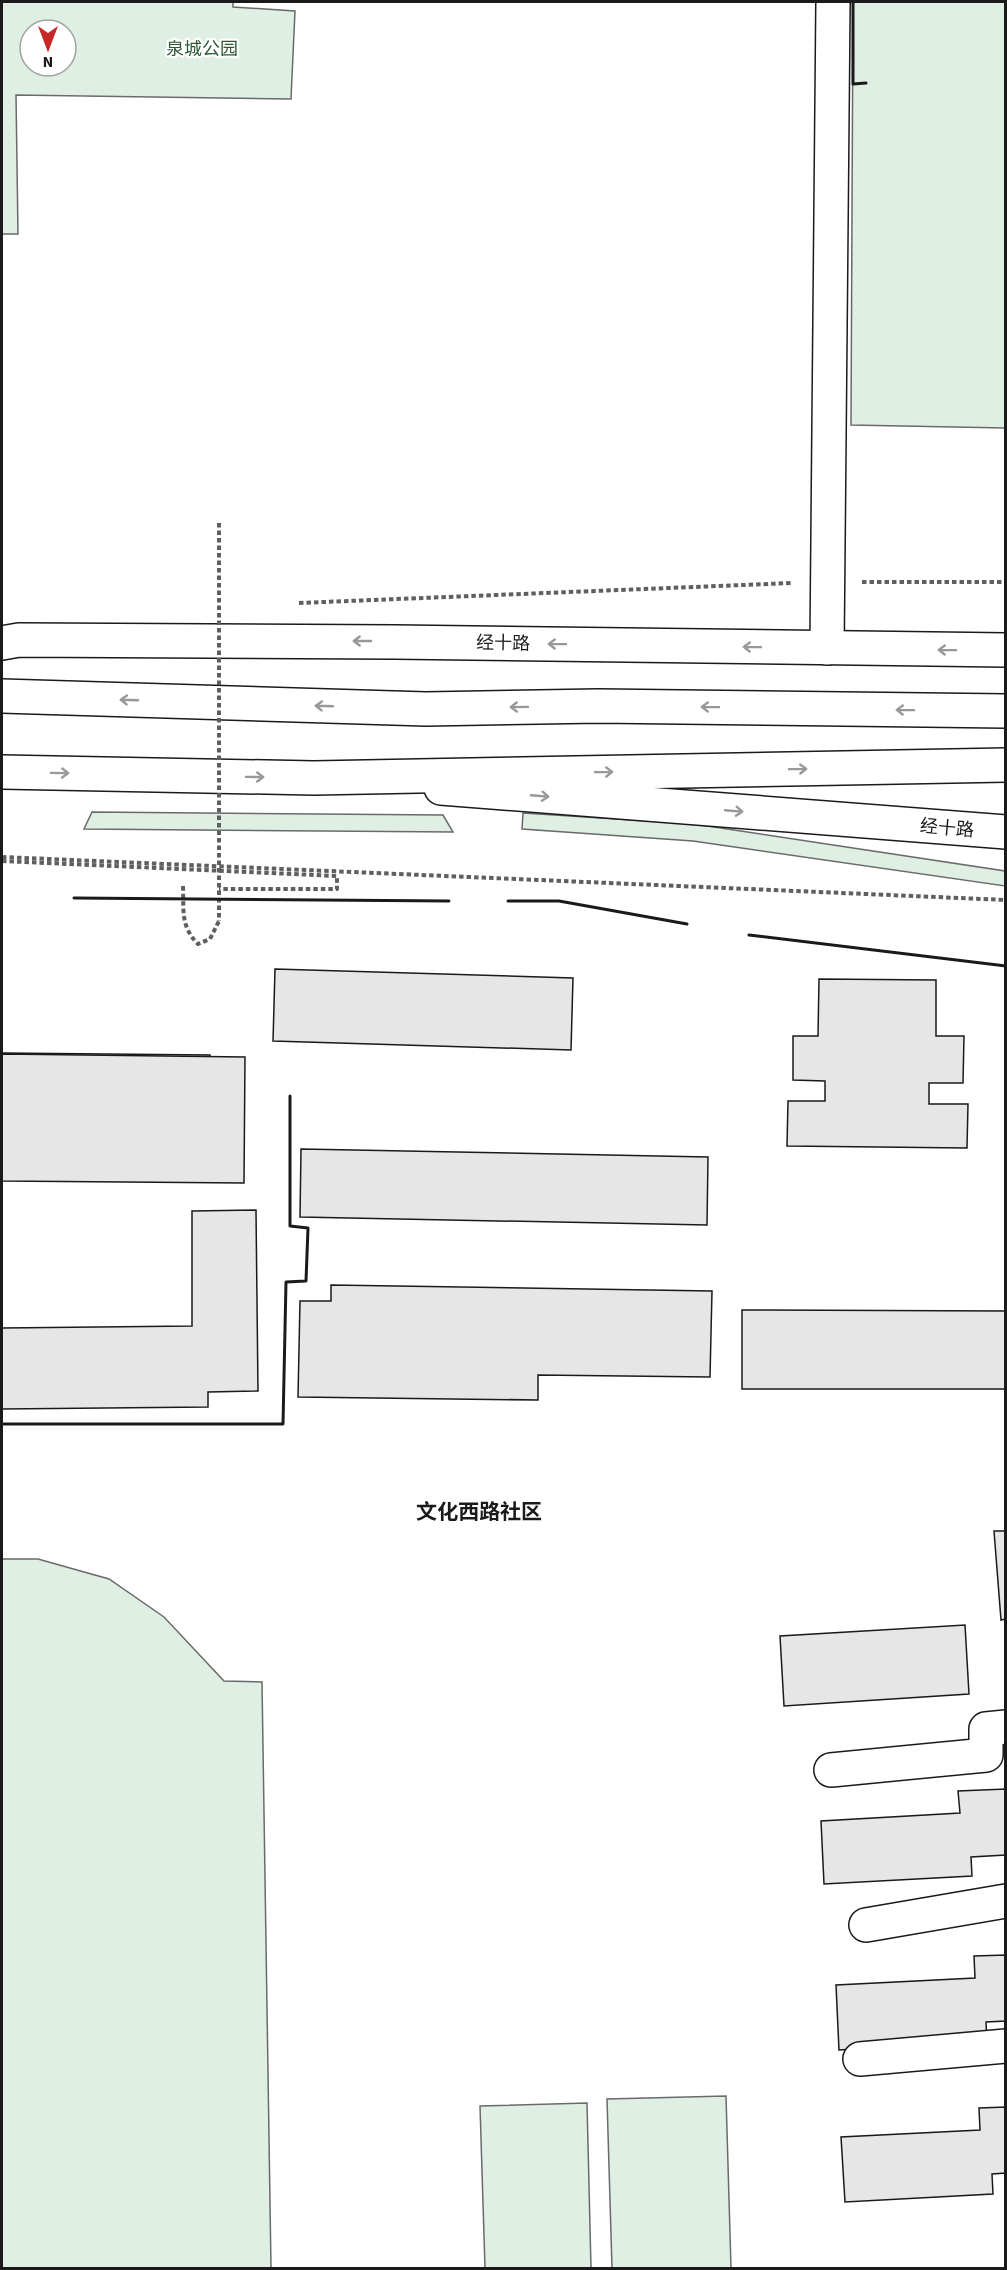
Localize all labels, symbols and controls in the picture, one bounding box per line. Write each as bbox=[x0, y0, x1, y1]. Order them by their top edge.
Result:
north arrow bbox=[18, 18, 78, 78]
park label: 泉城公园 bbox=[166, 37, 238, 62]
text: N bbox=[43, 51, 53, 73]
street label: 经十路 bbox=[476, 631, 530, 656]
one-way arrow bbox=[353, 635, 373, 647]
one-way arrow bbox=[548, 638, 568, 650]
one-way arrow bbox=[743, 641, 763, 653]
one-way arrow bbox=[938, 644, 958, 656]
one-way arrow bbox=[120, 694, 140, 706]
one-way arrow bbox=[315, 700, 335, 712]
one-way arrow bbox=[701, 701, 721, 713]
one-way arrow bbox=[509, 702, 529, 713]
one-way arrow bbox=[896, 704, 916, 716]
one-way arrow bbox=[788, 763, 808, 774]
one-way arrow bbox=[49, 767, 69, 779]
one-way arrow bbox=[593, 767, 613, 778]
one-way arrow bbox=[244, 771, 264, 782]
one-way arrow bbox=[529, 790, 549, 801]
one-way arrow bbox=[724, 806, 744, 817]
street label: 经十路 bbox=[919, 814, 975, 843]
district label: 文化西路社区 bbox=[416, 1497, 542, 1527]

